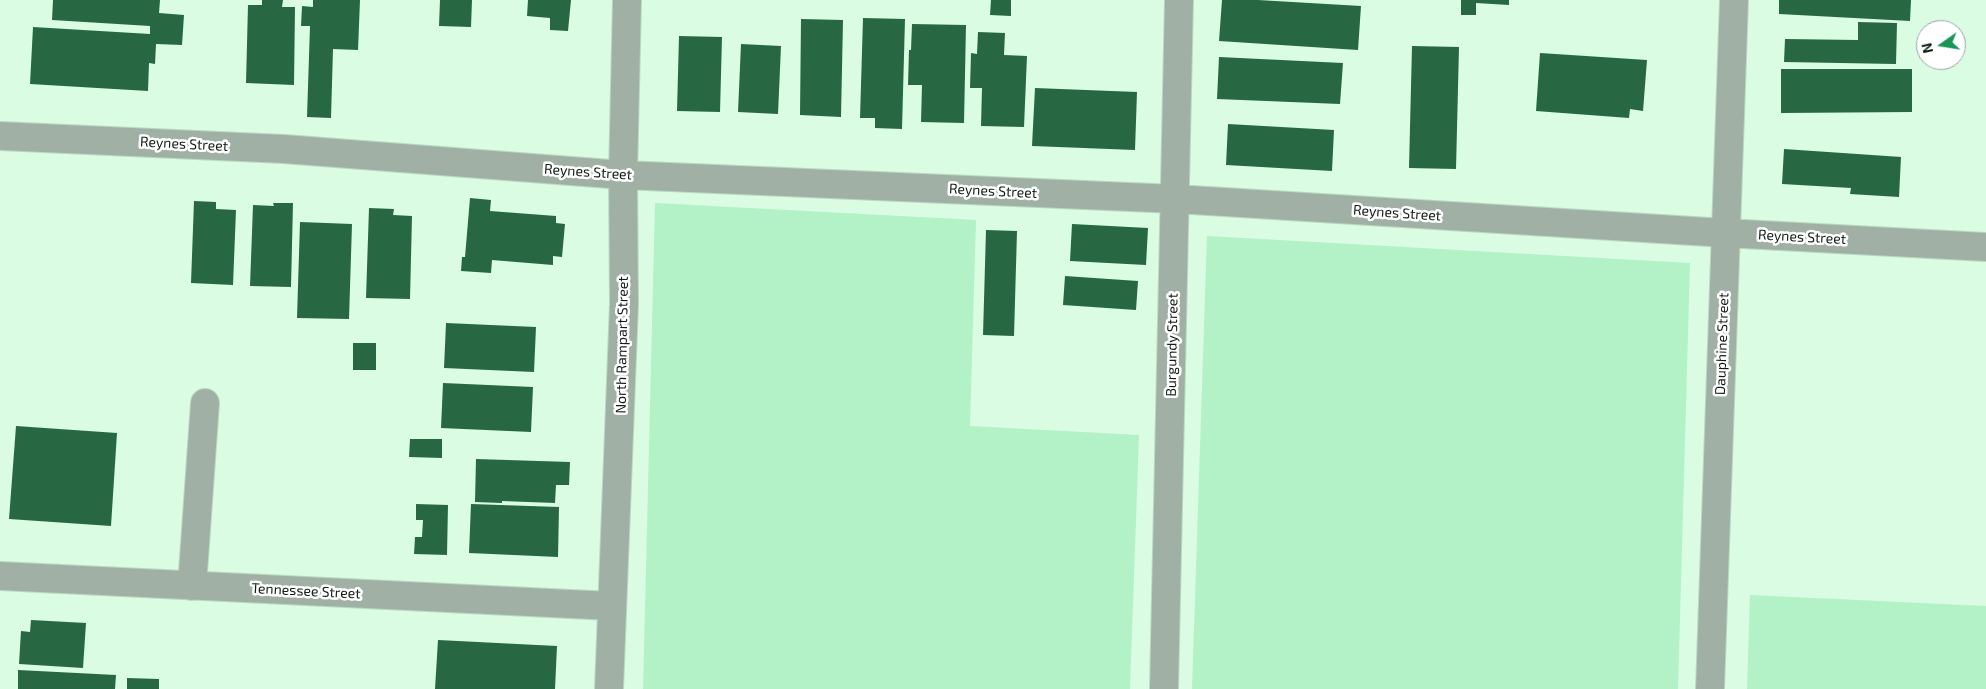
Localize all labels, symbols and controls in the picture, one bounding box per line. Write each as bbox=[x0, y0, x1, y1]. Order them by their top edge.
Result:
north arrow bbox=[1916, 20, 1966, 70]
text: N bbox=[1917, 41, 1936, 55]
street label: Reynes Street bbox=[139, 133, 229, 155]
street label: Reynes Street bbox=[543, 161, 633, 183]
street label: Reynes Street bbox=[948, 180, 1038, 202]
street label: Reynes Street bbox=[1352, 202, 1442, 224]
street label: Reynes Street bbox=[1757, 226, 1847, 248]
street label: North Rampart Street bbox=[612, 276, 632, 414]
street label: Burgundy Street bbox=[1163, 293, 1181, 397]
street label: Dauphine Street bbox=[1712, 293, 1732, 395]
street label: Tennessee Street bbox=[251, 580, 361, 602]

